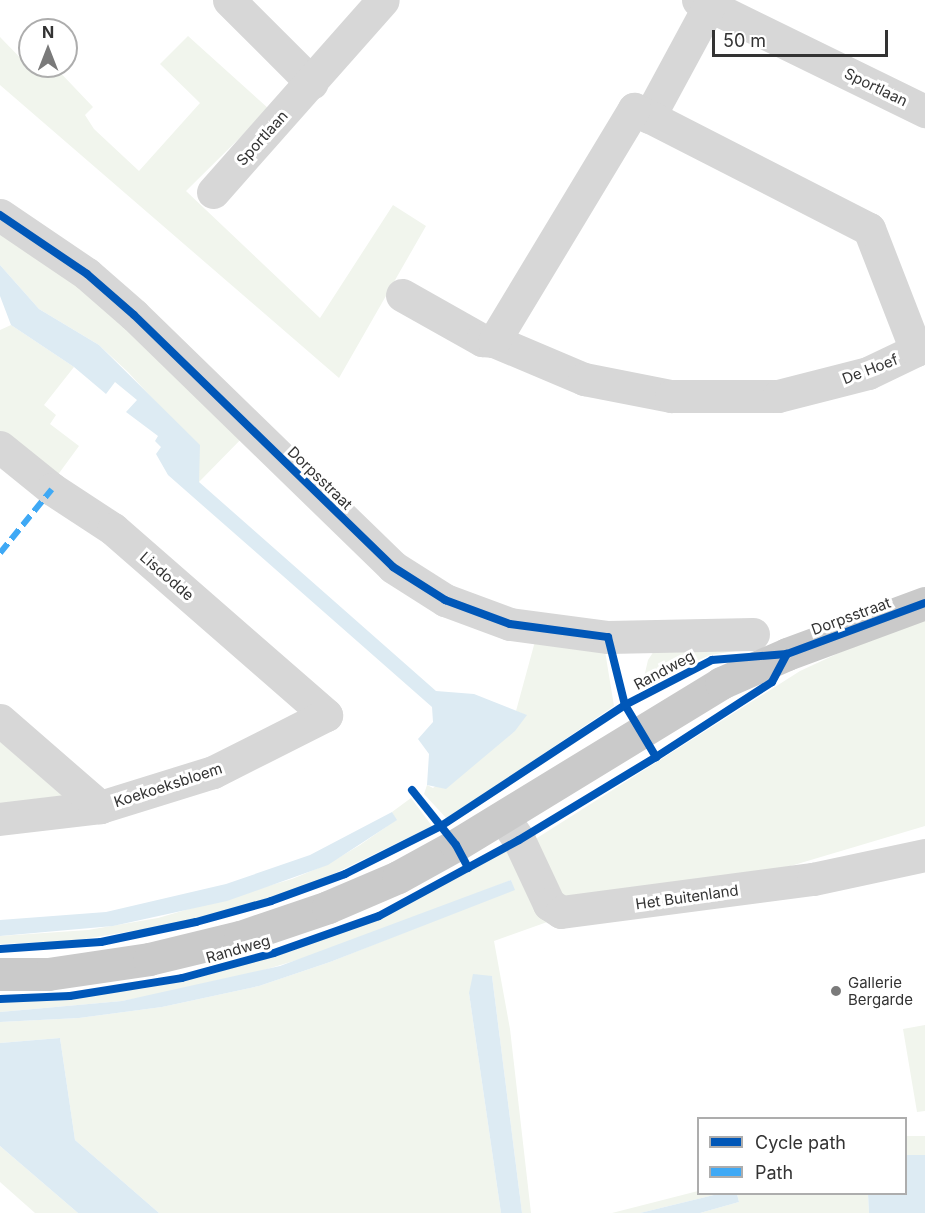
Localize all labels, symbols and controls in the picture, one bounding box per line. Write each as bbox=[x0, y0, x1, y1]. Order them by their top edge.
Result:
north arrow bbox=[18, 18, 78, 78]
scale bar bbox=[715, 18, 890, 56]
text: N bbox=[42, 22, 54, 42]
text: 50 m bbox=[723, 30, 766, 51]
street label: Sportlaan bbox=[842, 64, 910, 110]
street label: Sportlaan bbox=[233, 107, 291, 169]
street label: De Hoef bbox=[840, 350, 900, 388]
street label: Dorpsstraat bbox=[284, 443, 356, 513]
street label: Lisdodde bbox=[136, 548, 198, 604]
street label: Dorpsstraat bbox=[809, 593, 893, 639]
street label: Randweg bbox=[631, 647, 697, 693]
street label: Koekoeksbloem bbox=[112, 759, 224, 811]
street label: Het Buitenland bbox=[634, 881, 740, 913]
street label: Randweg bbox=[204, 931, 272, 967]
place label: Gallerie Bergarde bbox=[848, 973, 913, 1008]
marker: Gallerie Bergarde bbox=[829, 984, 843, 998]
legend bbox=[697, 1117, 907, 1195]
text: Cycle path bbox=[755, 1132, 846, 1153]
text: Path bbox=[755, 1162, 793, 1183]

